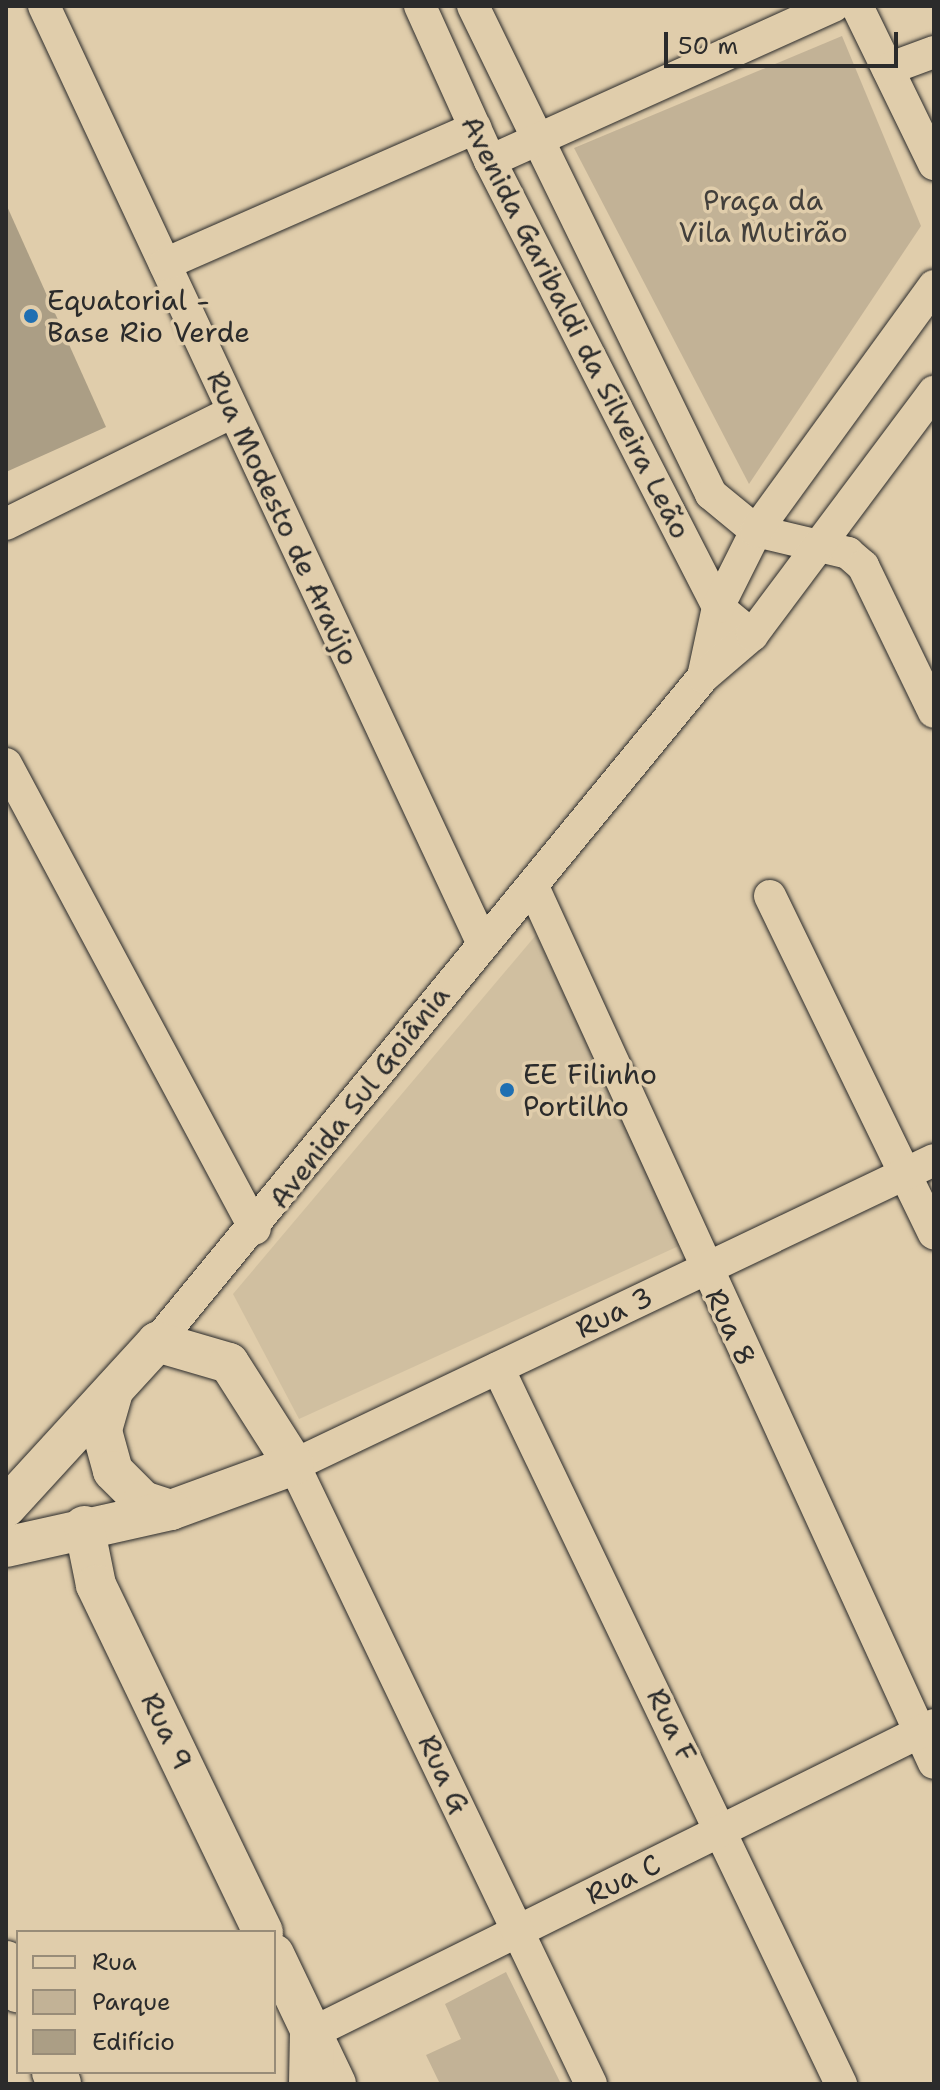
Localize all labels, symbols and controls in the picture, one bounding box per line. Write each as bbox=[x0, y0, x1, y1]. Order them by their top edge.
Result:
scale bar bbox=[668, 16, 902, 66]
text: 50 m bbox=[678, 30, 738, 62]
street label: Avenida Garibaldi da Silveira Leão bbox=[454, 110, 698, 544]
park label: Praça da Vila Mutirão bbox=[678, 183, 848, 249]
place label: Equatorial - Base Rio Verde bbox=[47, 283, 250, 349]
marker: Equatorial - Base Rio Verde bbox=[22, 307, 40, 325]
street label: Rua Modesto de Araújo bbox=[200, 365, 366, 671]
street label: Avenida Sul Goiânia bbox=[262, 979, 456, 1215]
place label: EE Filinho Portilho bbox=[523, 1057, 657, 1123]
marker: EE Filinho Portilho bbox=[498, 1081, 516, 1099]
street label: Rua 3 bbox=[570, 1279, 658, 1345]
street label: Rua 8 bbox=[699, 1283, 763, 1371]
street label: Rua F bbox=[640, 1683, 704, 1767]
street label: Rua 9 bbox=[134, 1687, 200, 1775]
street label: Rua G bbox=[411, 1729, 477, 1819]
street label: Rua C bbox=[580, 1847, 666, 1911]
legend bbox=[16, 1930, 276, 2074]
text: Rua bbox=[92, 1946, 137, 1978]
text: Parque bbox=[92, 1986, 171, 2018]
text: Edifício bbox=[92, 2026, 175, 2058]

